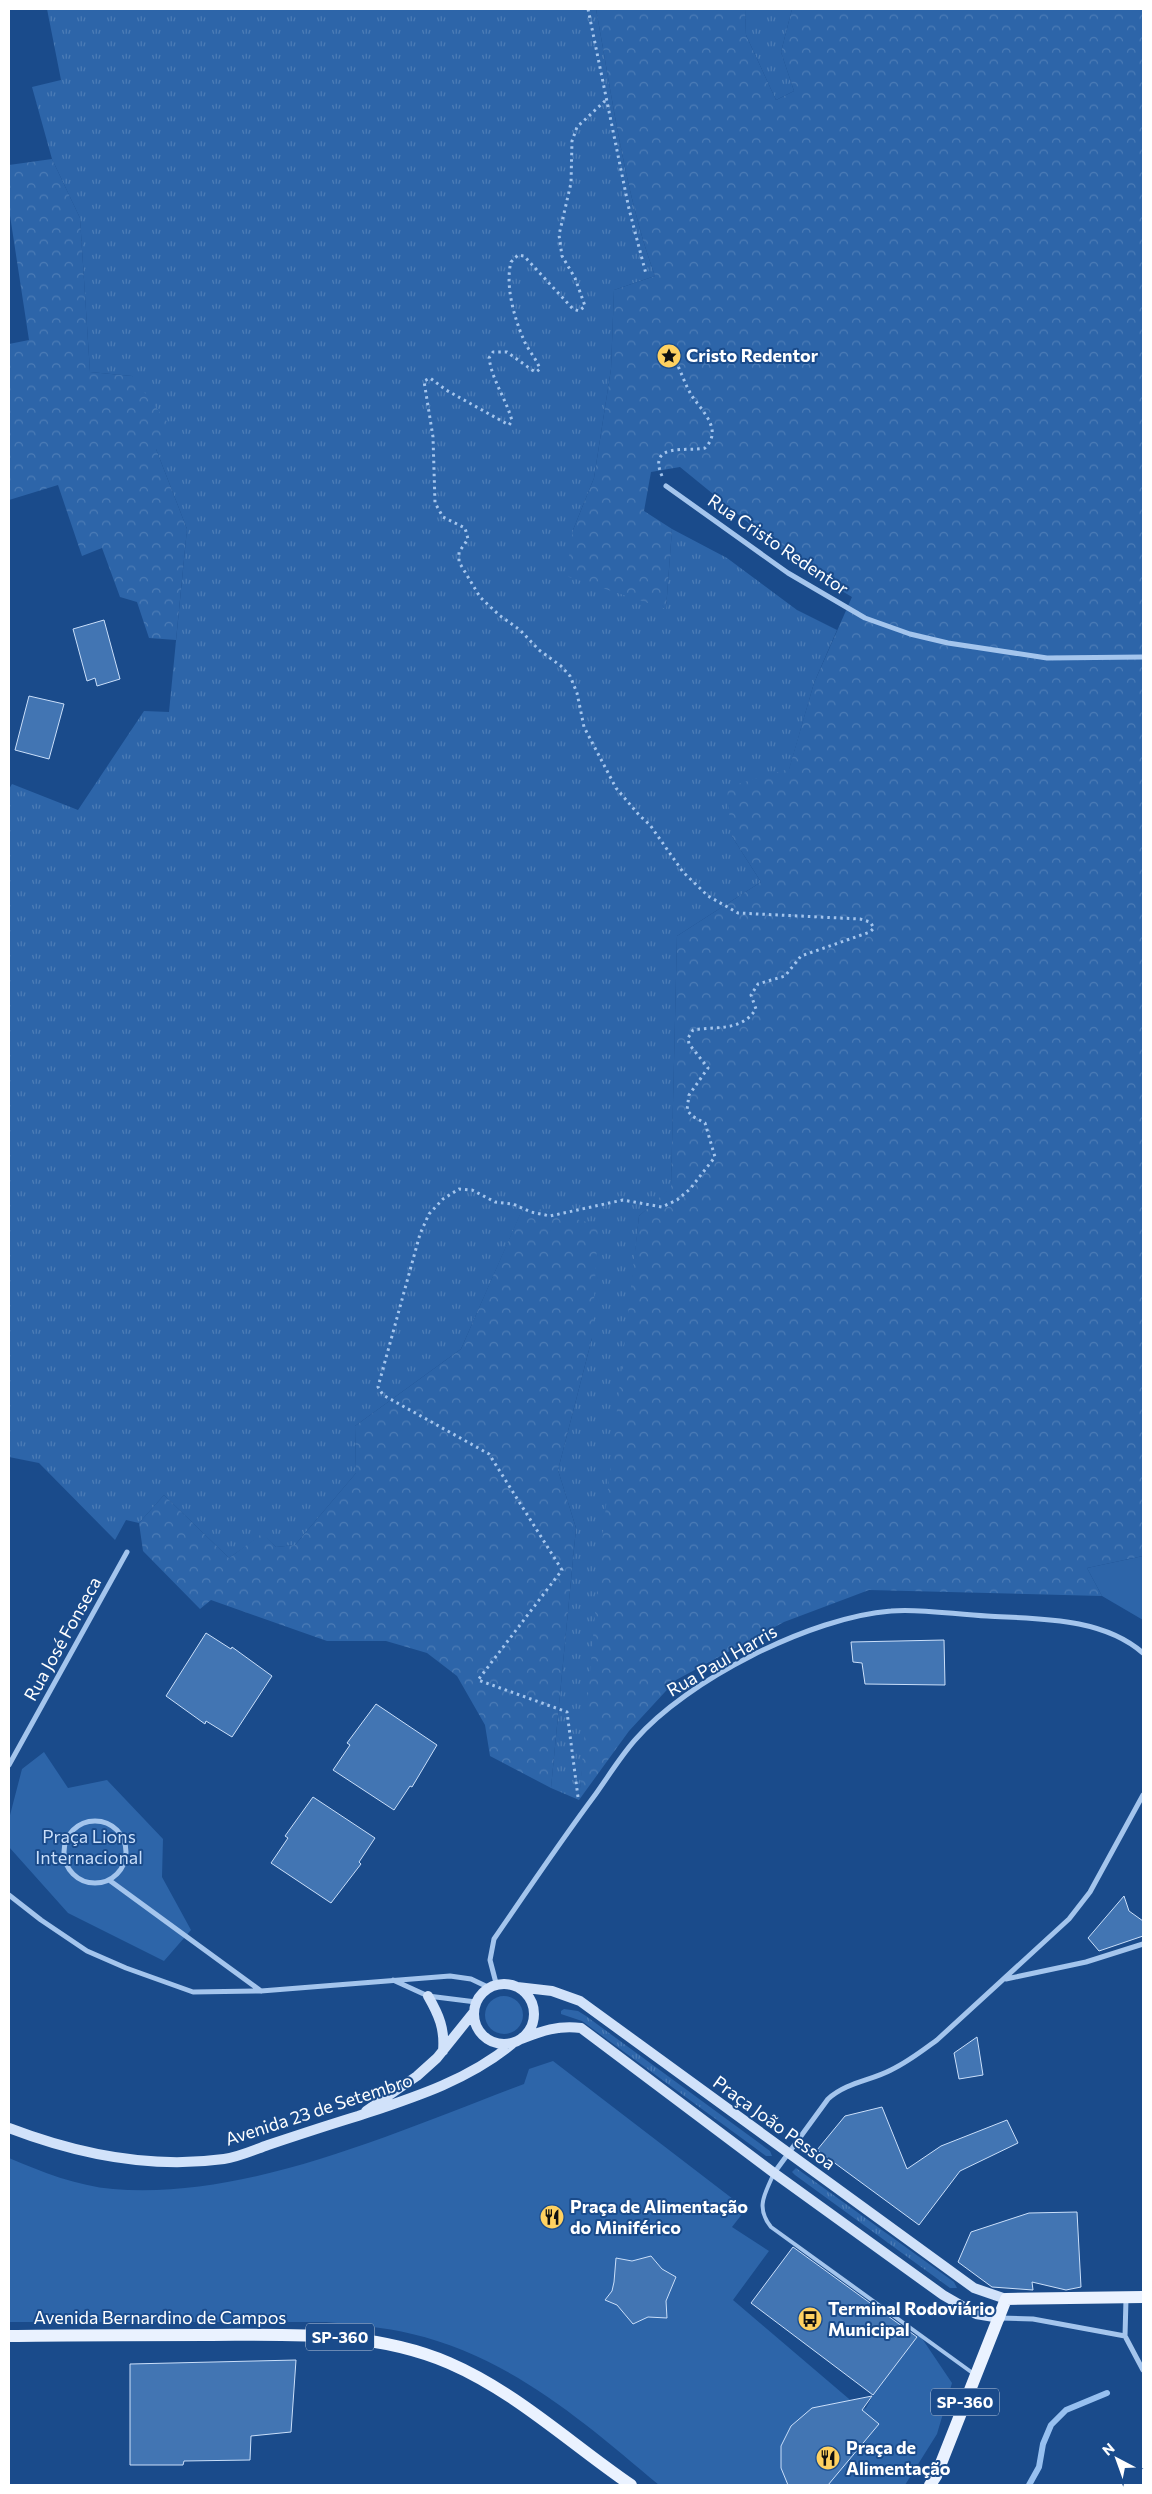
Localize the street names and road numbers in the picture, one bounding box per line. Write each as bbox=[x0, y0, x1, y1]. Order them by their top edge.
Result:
street label: Rua Cristo Redentor bbox=[704, 489, 853, 599]
street label: Rua José Fonseca bbox=[19, 1572, 105, 1705]
street label: Rua Paul Harris bbox=[662, 1620, 781, 1701]
street label: Avenida 23 de Setembro bbox=[222, 2068, 415, 2150]
street label: Praça João Pessoa bbox=[709, 2070, 840, 2174]
street label: Avenida Bernardino de Campos bbox=[34, 2306, 287, 2328]
road number: SP-360 bbox=[306, 2324, 374, 2350]
road number: SP-360 bbox=[931, 2388, 999, 2416]

